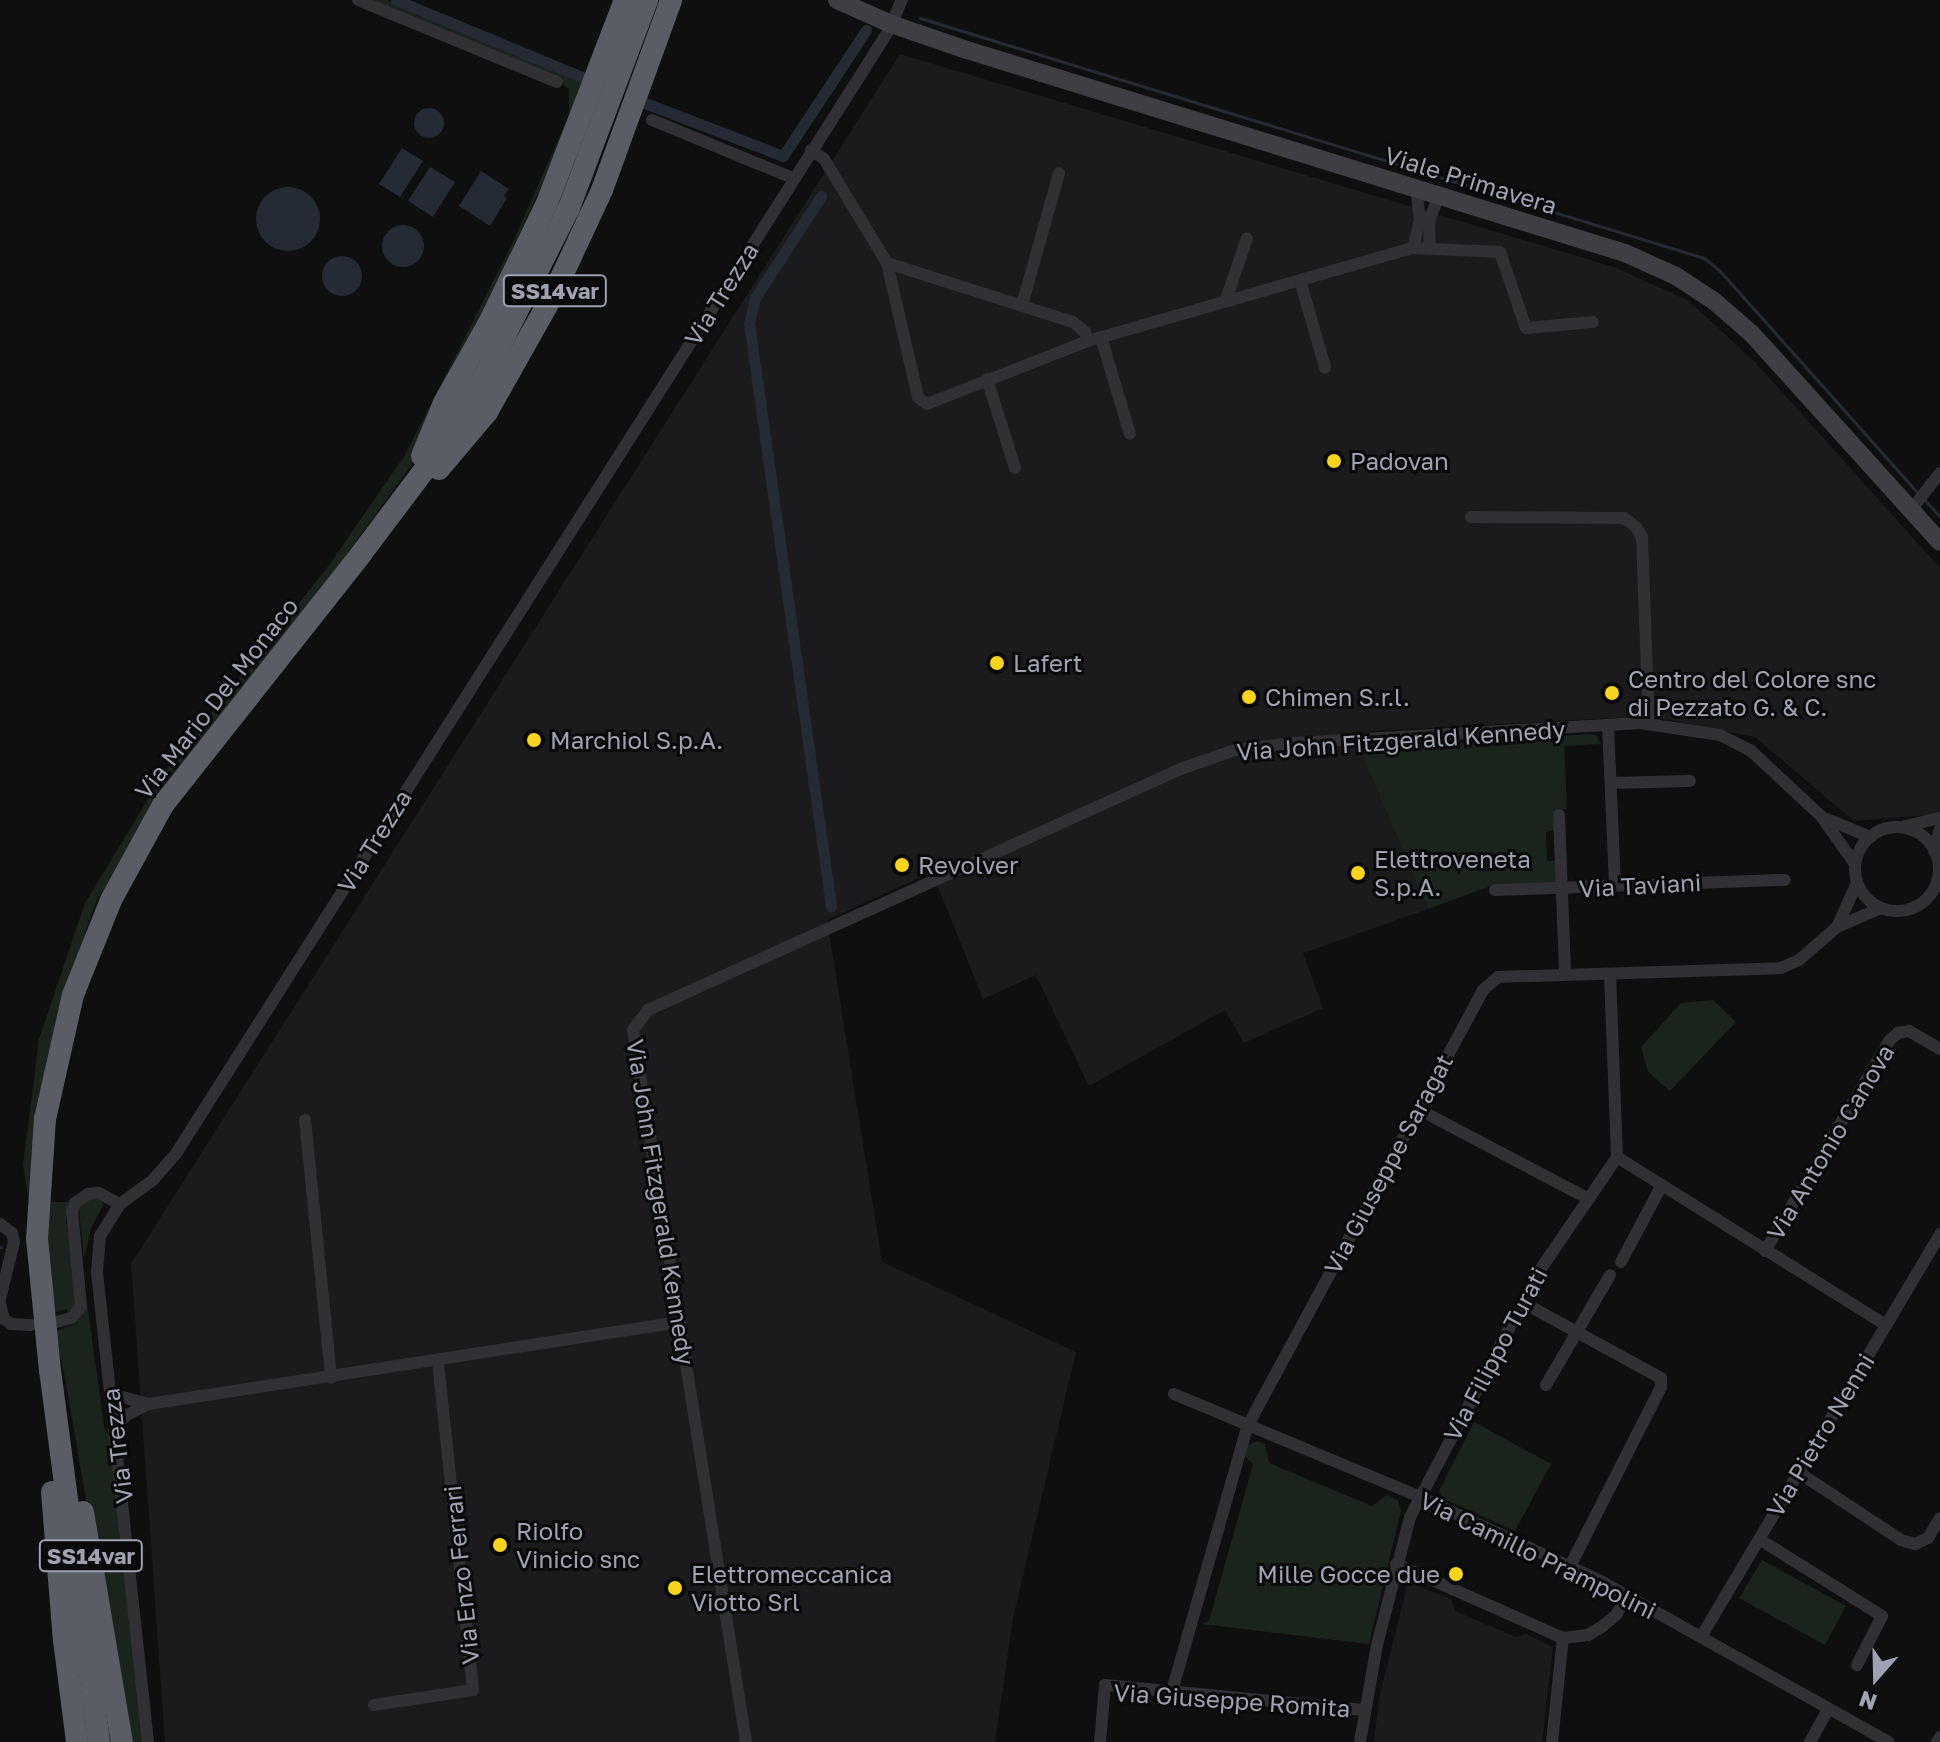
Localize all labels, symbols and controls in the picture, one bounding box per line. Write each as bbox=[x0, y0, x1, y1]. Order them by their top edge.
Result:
street label: Viale Primavera bbox=[1381, 140, 1561, 220]
street label: Via Trezza bbox=[678, 237, 764, 351]
road number: SS14var bbox=[501, 273, 609, 309]
place label: Padovan bbox=[1350, 447, 1449, 475]
marker: Padovan bbox=[1325, 452, 1343, 470]
street label: Via Mario Del Monaco bbox=[128, 592, 304, 804]
place label: Lafert bbox=[1013, 649, 1082, 677]
marker: Lafert bbox=[988, 654, 1006, 672]
place label: Centro del Colore snc di Pezzato G. & C. bbox=[1628, 665, 1876, 721]
place label: Chimen S.r.l. bbox=[1265, 683, 1410, 711]
marker: Centro del Colore snc di Pezzato G. & C. bbox=[1603, 684, 1621, 702]
marker: Chimen S.r.l. bbox=[1240, 688, 1258, 706]
street label: Via John Fitzgerald Kennedy bbox=[1236, 714, 1566, 766]
place label: Marchiol S.p.A. bbox=[550, 726, 723, 754]
marker: Marchiol S.p.A. bbox=[525, 731, 543, 749]
street label: Via Trezza bbox=[331, 784, 417, 898]
place label: Elettroveneta S.p.A. bbox=[1374, 845, 1531, 901]
place label: Revolver bbox=[918, 851, 1018, 879]
marker: Revolver bbox=[893, 856, 911, 874]
marker: Elettroveneta S.p.A. bbox=[1349, 864, 1367, 882]
street label: Via Taviani bbox=[1578, 867, 1702, 903]
street label: Via John Fitzgerald Kennedy bbox=[621, 1037, 701, 1367]
street label: Via Antonio Canova bbox=[1760, 1039, 1900, 1245]
street label: Via Giuseppe Saragat bbox=[1318, 1049, 1458, 1279]
street label: Via Filippo Turati bbox=[1437, 1262, 1553, 1446]
street label: Via Pietro Nenni bbox=[1760, 1348, 1880, 1522]
street label: Via Trezza bbox=[96, 1387, 138, 1505]
street label: Via Enzo Ferrari bbox=[437, 1484, 485, 1666]
street label: Via Camillo Prampolini bbox=[1415, 1485, 1661, 1625]
place label: Riolfo Vinicio snc bbox=[516, 1517, 640, 1573]
marker: Riolfo Vinicio snc bbox=[491, 1536, 509, 1554]
road number: SS14var bbox=[37, 1538, 145, 1574]
place label: Elettromeccanica Viotto Srl bbox=[691, 1560, 892, 1616]
place label: Mille Gocce due bbox=[1257, 1560, 1440, 1588]
marker: Mille Gocce due bbox=[1447, 1565, 1465, 1583]
marker: Elettromeccanica Viotto Srl bbox=[666, 1579, 684, 1597]
north arrow bbox=[1836, 1638, 1916, 1718]
street label: Via Giuseppe Romita bbox=[1113, 1677, 1351, 1723]
text: N bbox=[1855, 1685, 1880, 1717]

